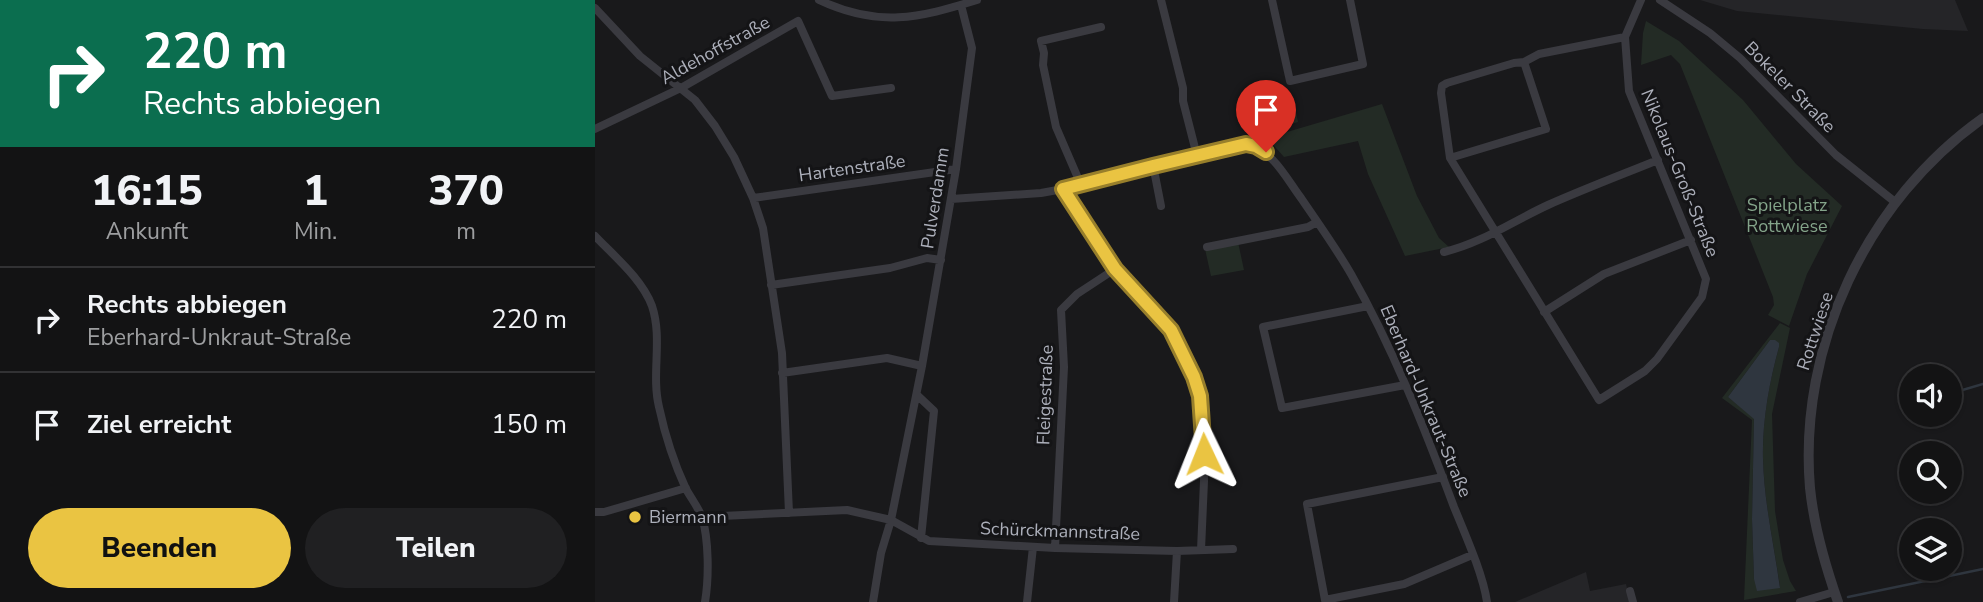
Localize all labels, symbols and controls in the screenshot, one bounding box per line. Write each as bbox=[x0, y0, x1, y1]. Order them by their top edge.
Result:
street label: Aldehoffstraße bbox=[656, 10, 774, 90]
text: 220 m bbox=[143, 18, 287, 85]
icon: right bbox=[28, 28, 119, 119]
street label: Bokeler Straße bbox=[1739, 36, 1841, 138]
pin bbox=[1236, 80, 1296, 152]
text: Rechts abbiegen bbox=[143, 82, 382, 125]
street label: Nikolaus-Groß-Straße bbox=[1635, 85, 1725, 261]
icon: arrive bbox=[1247, 91, 1285, 129]
street label: Pulverdamm bbox=[915, 146, 955, 250]
street label: Hartenstraße bbox=[797, 149, 907, 187]
text: 16:15 bbox=[91, 163, 203, 220]
text: 1 bbox=[303, 163, 328, 220]
text: 370 bbox=[428, 163, 504, 220]
park label: Spielplatz Rottwiese bbox=[1746, 193, 1828, 238]
text: Ankunft bbox=[106, 216, 188, 247]
text: Min. bbox=[294, 216, 337, 247]
text: m bbox=[456, 216, 476, 247]
text: Rechts abbiegen bbox=[87, 287, 287, 322]
street label: Rottwiese bbox=[1791, 289, 1839, 373]
icon: right bbox=[28, 301, 66, 339]
street label: Eberhard-Unkraut-Straße bbox=[1375, 301, 1477, 501]
text: 220 m bbox=[491, 302, 567, 337]
text: Eberhard-Unkraut-Straße bbox=[87, 322, 351, 353]
street label: Fleigestraße bbox=[1031, 344, 1059, 446]
map controls bbox=[1899, 364, 1962, 581]
button: sound bbox=[1899, 364, 1962, 427]
icon: arrive bbox=[28, 406, 66, 444]
text: Ziel erreicht bbox=[87, 407, 231, 442]
text: 150 m bbox=[491, 407, 567, 442]
position arrow bbox=[1167, 417, 1241, 491]
button: search bbox=[1899, 441, 1962, 504]
place label: Biermann bbox=[649, 505, 727, 529]
button: Beenden bbox=[28, 508, 291, 588]
button: Teilen bbox=[305, 508, 567, 588]
marker: Biermann bbox=[627, 509, 643, 525]
street label: Schürckmannstraße bbox=[980, 516, 1140, 546]
button: layers bbox=[1899, 518, 1962, 581]

